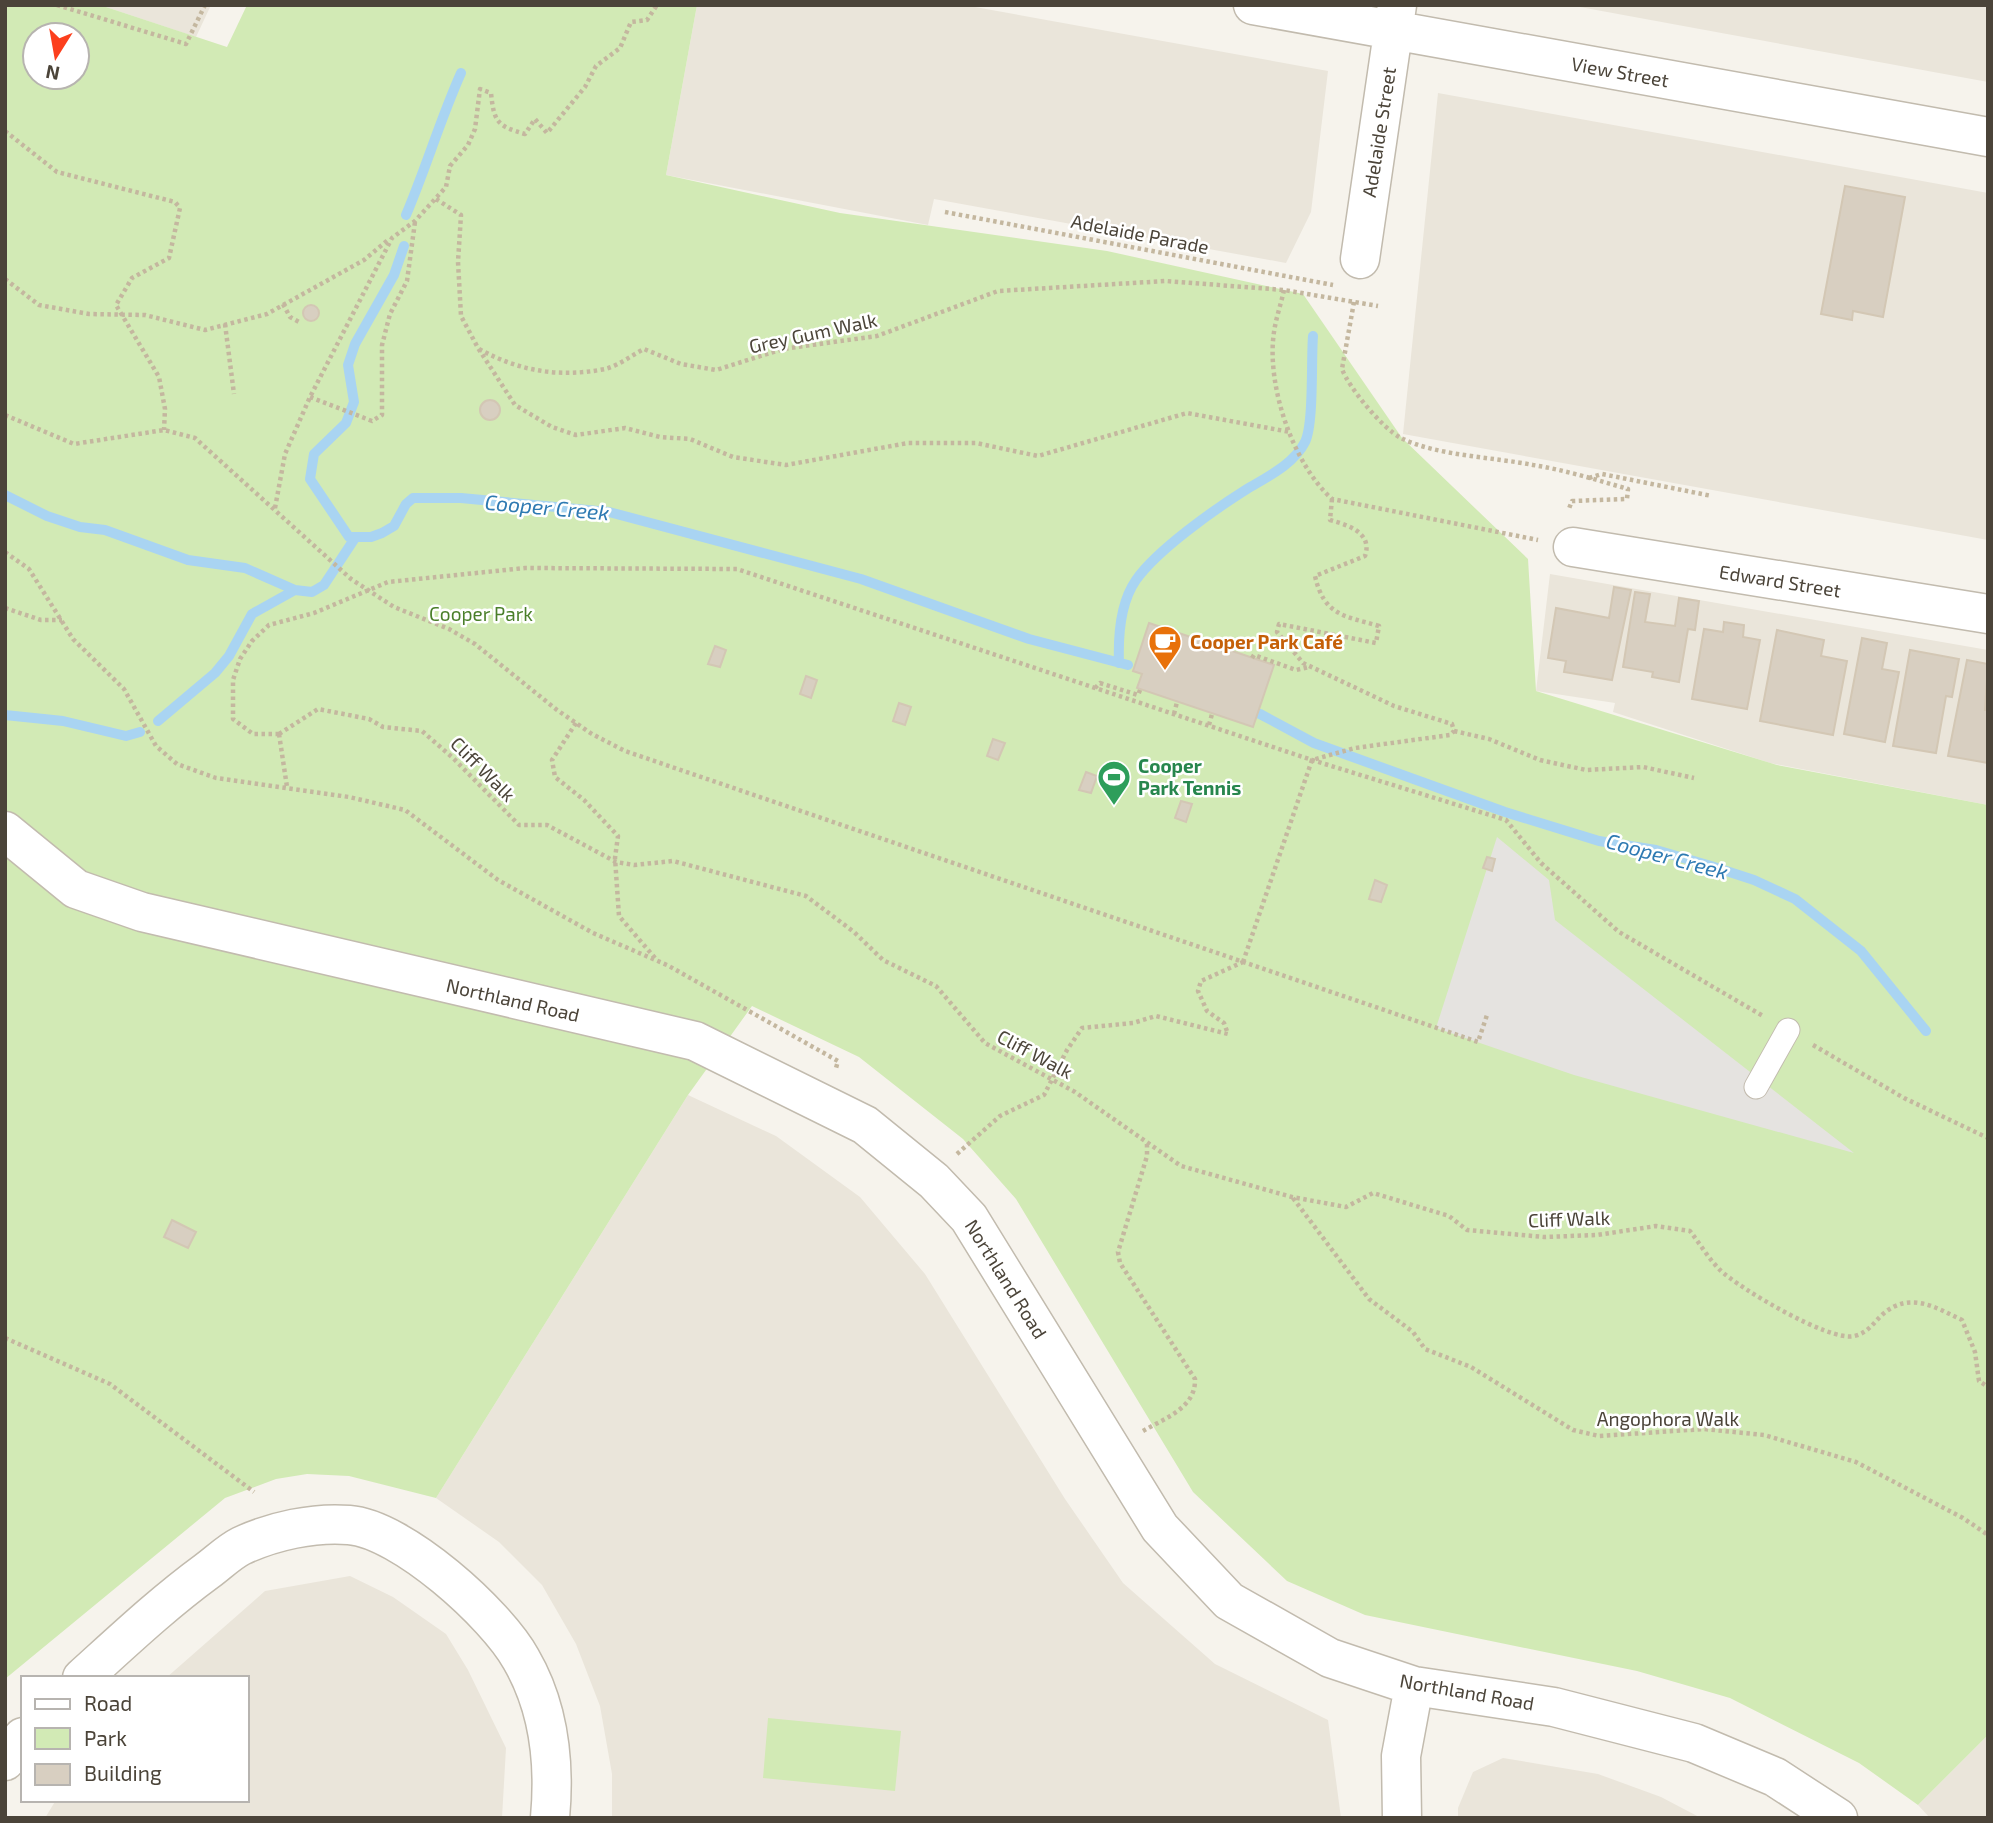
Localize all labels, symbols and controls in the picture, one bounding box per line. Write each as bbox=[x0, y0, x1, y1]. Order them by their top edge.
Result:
north arrow bbox=[21, 21, 91, 91]
street label: View Street bbox=[1569, 52, 1671, 91]
text: N bbox=[44, 61, 62, 86]
street label: Adelaide Street bbox=[1357, 65, 1400, 199]
street label: Adelaide Parade bbox=[1069, 209, 1211, 258]
street label: Grey Gum Walk bbox=[747, 308, 879, 357]
water label: Cooper Creek bbox=[484, 489, 611, 524]
street label: Edward Street bbox=[1718, 560, 1843, 601]
park label: Cooper Park bbox=[429, 602, 533, 625]
cafe icon: Cooper Park Café bbox=[1146, 623, 1184, 672]
place label: Cooper Park Café bbox=[1190, 630, 1343, 653]
street label: Cliff Walk bbox=[446, 731, 521, 806]
place label: Cooper Park Tennis bbox=[1138, 754, 1241, 799]
sports icon: Cooper Park Tennis bbox=[1095, 758, 1133, 807]
water label: Cooper Creek bbox=[1604, 827, 1731, 884]
street label: Northland Road bbox=[444, 973, 582, 1026]
street label: Cliff Walk bbox=[994, 1024, 1077, 1083]
street label: Cliff Walk bbox=[1527, 1206, 1611, 1231]
street label: Northland Road bbox=[961, 1215, 1052, 1343]
street label: Angophora Walk bbox=[1597, 1407, 1740, 1430]
street label: Northland Road bbox=[1398, 1668, 1536, 1715]
legend bbox=[21, 1676, 248, 1802]
text: Road bbox=[84, 1690, 132, 1715]
text: Park bbox=[84, 1725, 127, 1750]
text: Building bbox=[84, 1760, 162, 1785]

